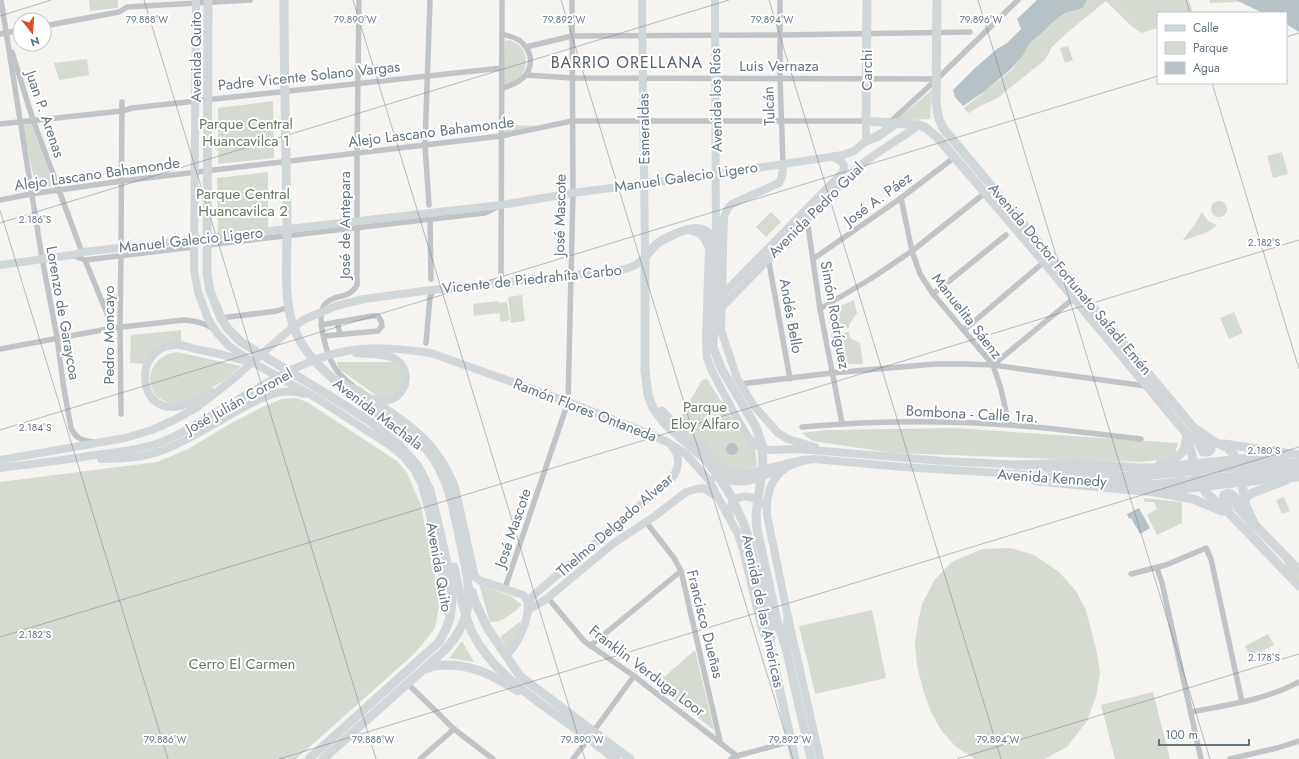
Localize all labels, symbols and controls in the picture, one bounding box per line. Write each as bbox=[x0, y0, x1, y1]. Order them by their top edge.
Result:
north arrow bbox=[12, 12, 52, 52]
text: 79.888°W bbox=[126, 12, 168, 27]
street label: Avenida Quito bbox=[185, 12, 207, 102]
text: 79.890°W bbox=[333, 12, 377, 27]
text: 79.892°W bbox=[543, 12, 586, 27]
text: 79.894°W bbox=[750, 12, 794, 27]
text: 79.896°W bbox=[960, 12, 1003, 27]
legend bbox=[1157, 12, 1287, 84]
text: Calle bbox=[1193, 19, 1219, 37]
text: N bbox=[28, 33, 41, 50]
text: Parque bbox=[1193, 39, 1228, 57]
street label: Avenida los Ríos bbox=[704, 48, 728, 152]
street label: Carchi bbox=[856, 49, 878, 91]
district label: BARRIO ORELLANA bbox=[551, 51, 703, 74]
street label: Padre Vicente Solano Vargas bbox=[217, 55, 401, 97]
street label: Luis Vernaza bbox=[739, 55, 819, 77]
text: Agua bbox=[1193, 59, 1220, 77]
street label: Juan P. Arenas bbox=[19, 66, 70, 161]
street label: Tulcán bbox=[757, 86, 781, 126]
street label: Esmeraldas bbox=[632, 93, 656, 165]
street label: Alejo Lascano Bahamonde bbox=[347, 111, 516, 153]
park label: Parque Central Huancavilca 1 bbox=[199, 113, 293, 152]
street label: Alejo Lascano Bahamonde bbox=[13, 151, 182, 197]
street label: Manuel Galecio Ligero bbox=[613, 156, 759, 198]
street label: Avenida Pedro Gual bbox=[763, 157, 869, 263]
street label: José A. Páez bbox=[838, 167, 917, 232]
street label: José de Antepara bbox=[334, 171, 356, 281]
street label: José Mascote bbox=[548, 173, 572, 258]
street label: Avenida Doctor Fortunato Safadi Emén bbox=[983, 178, 1157, 380]
park label: Parque Central Huancavilca 2 bbox=[196, 183, 290, 222]
text: 2.186°S bbox=[19, 212, 52, 227]
street label: Manuel Galecio Ligero bbox=[118, 222, 264, 258]
text: 2.182°S bbox=[1248, 235, 1281, 250]
street label: Lorenzo de Garaycoa bbox=[40, 244, 86, 382]
street label: Vicente de Piedrahíta Carbo bbox=[441, 259, 623, 299]
street label: Simón Rodríguez bbox=[815, 259, 855, 371]
street label: Manuelita Sáenz bbox=[926, 268, 1008, 364]
street label: Andés Bello bbox=[774, 277, 808, 355]
street label: Pedro Moncayo bbox=[98, 286, 120, 384]
street label: José Julián Coronel bbox=[180, 362, 296, 440]
street label: Ramón Flores Ontaneda bbox=[510, 372, 660, 448]
street label: Avenida Machala bbox=[328, 373, 428, 455]
park label: Parque Eloy Alfaro bbox=[671, 396, 739, 435]
street label: Bombona - Calle 1ra. bbox=[905, 400, 1039, 428]
text: 2.184°S bbox=[19, 420, 52, 435]
text: 2.180°S bbox=[1248, 443, 1281, 458]
street label: Avenida Kennedy bbox=[997, 463, 1108, 493]
street label: Thelmo Delgado Alvear bbox=[552, 467, 679, 582]
street label: José Mascote bbox=[489, 485, 537, 572]
street label: Avenida Quito bbox=[420, 520, 458, 614]
street label: Avenida de las Américas bbox=[736, 532, 790, 690]
street label: Francisco Dueñas bbox=[681, 567, 729, 681]
street label: Franklin Verduga Loor bbox=[584, 620, 710, 723]
text: 2.182°S bbox=[19, 627, 52, 642]
text: 2.178°S bbox=[1248, 650, 1281, 665]
park label: Cerro El Carmen bbox=[189, 653, 295, 675]
scale bar bbox=[1159, 721, 1249, 747]
text: 100 m bbox=[1165, 726, 1198, 744]
text: 79.886°W bbox=[144, 732, 186, 747]
text: 79.888°W bbox=[352, 732, 394, 747]
text: 79.890°W bbox=[560, 732, 604, 747]
text: 79.892°W bbox=[769, 732, 812, 747]
text: 79.894°W bbox=[976, 732, 1020, 747]

